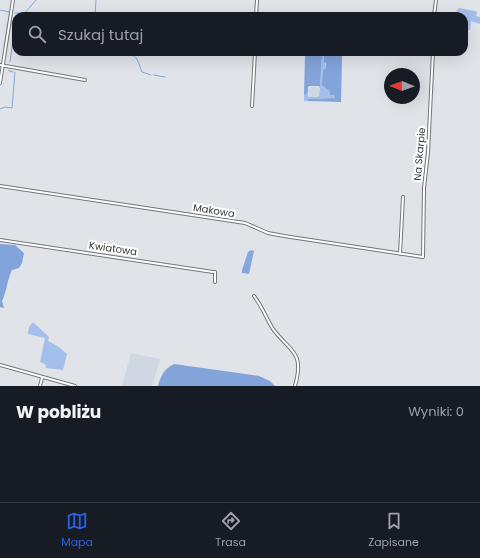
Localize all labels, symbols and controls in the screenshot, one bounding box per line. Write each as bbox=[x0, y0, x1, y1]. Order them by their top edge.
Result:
search box bbox=[12, 12, 468, 56]
icon: search bbox=[26, 23, 48, 45]
text: Szukaj tutaj bbox=[58, 24, 143, 45]
north arrow bbox=[384, 68, 420, 104]
street label: Na Skarpie bbox=[410, 127, 429, 181]
street label: Makowa bbox=[192, 200, 236, 221]
street label: Kwiatowa bbox=[88, 238, 138, 259]
text: W pobliżu bbox=[16, 400, 101, 424]
text: Wyniki: 0 bbox=[408, 402, 464, 421]
tab: Mapa bbox=[61, 510, 93, 551]
tab: Trasa bbox=[215, 510, 246, 551]
tab: Zapisane bbox=[368, 510, 419, 551]

